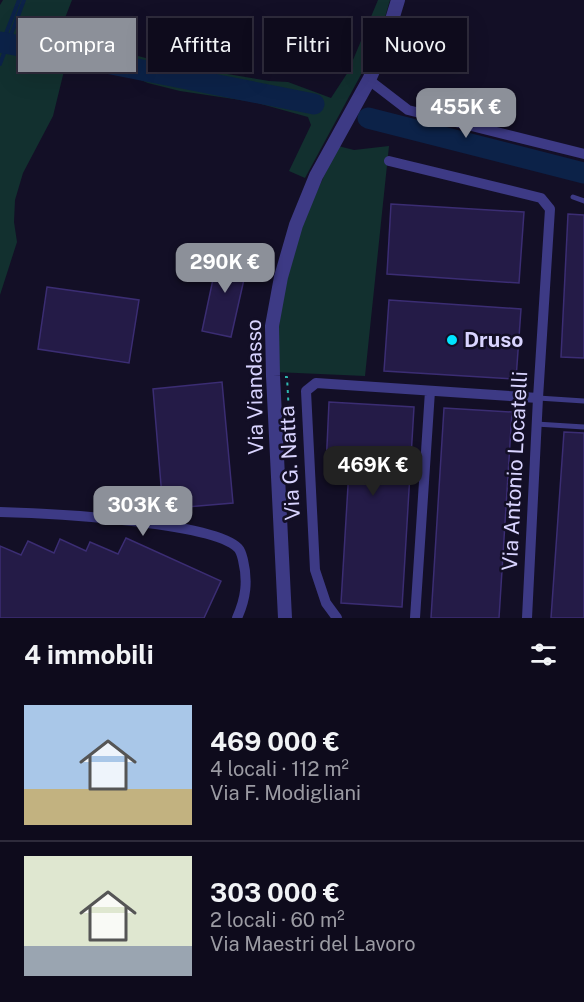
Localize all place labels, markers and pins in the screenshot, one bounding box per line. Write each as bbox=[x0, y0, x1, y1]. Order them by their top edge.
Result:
pin: 455K € bbox=[417, 88, 515, 139]
pin: 290K € bbox=[176, 243, 274, 294]
place label: Druso bbox=[464, 327, 523, 352]
marker: Druso bbox=[445, 333, 459, 347]
pin: 469K € bbox=[324, 446, 422, 497]
pin: 303K € bbox=[94, 486, 192, 537]

